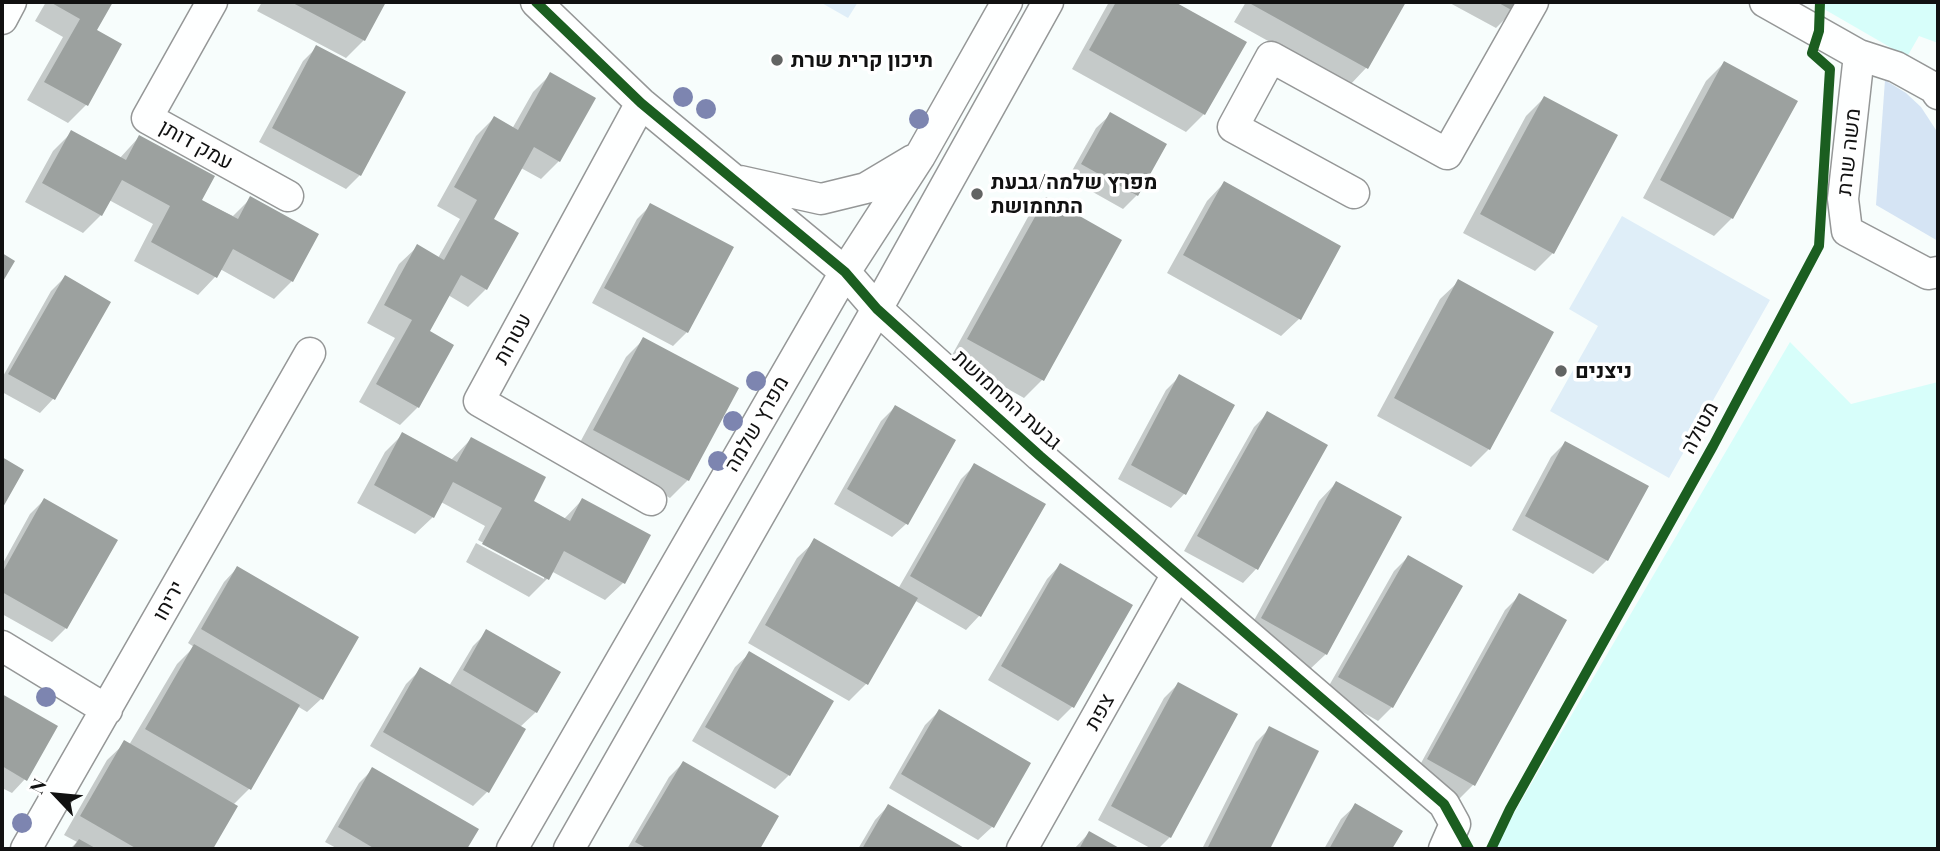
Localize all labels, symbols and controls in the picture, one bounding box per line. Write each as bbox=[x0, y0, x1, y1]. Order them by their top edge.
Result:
place label: תיכון קרית שרת bbox=[791, 47, 933, 73]
marker: תיכון קרית שרת bbox=[769, 52, 785, 68]
street label: משה שרת bbox=[1832, 107, 1866, 197]
street label: עמק דותן bbox=[155, 115, 237, 175]
place label: מפרץ שלמה/גבעת התחמושת bbox=[991, 169, 1157, 219]
marker: מפרץ שלמה/גבעת התחמושת bbox=[969, 186, 985, 202]
street label: עטרות bbox=[489, 309, 537, 369]
street label: גבעת התחמושת bbox=[948, 345, 1066, 455]
place label: ניצנים bbox=[1575, 358, 1632, 384]
marker: ניצנים bbox=[1553, 363, 1569, 379]
street label: מפרץ שלמה bbox=[719, 372, 795, 476]
street label: מטולה bbox=[1676, 398, 1724, 458]
street label: יריחו bbox=[148, 577, 190, 625]
street label: צפת bbox=[1080, 689, 1120, 735]
north arrow bbox=[21, 760, 91, 830]
text: N bbox=[22, 774, 52, 798]

